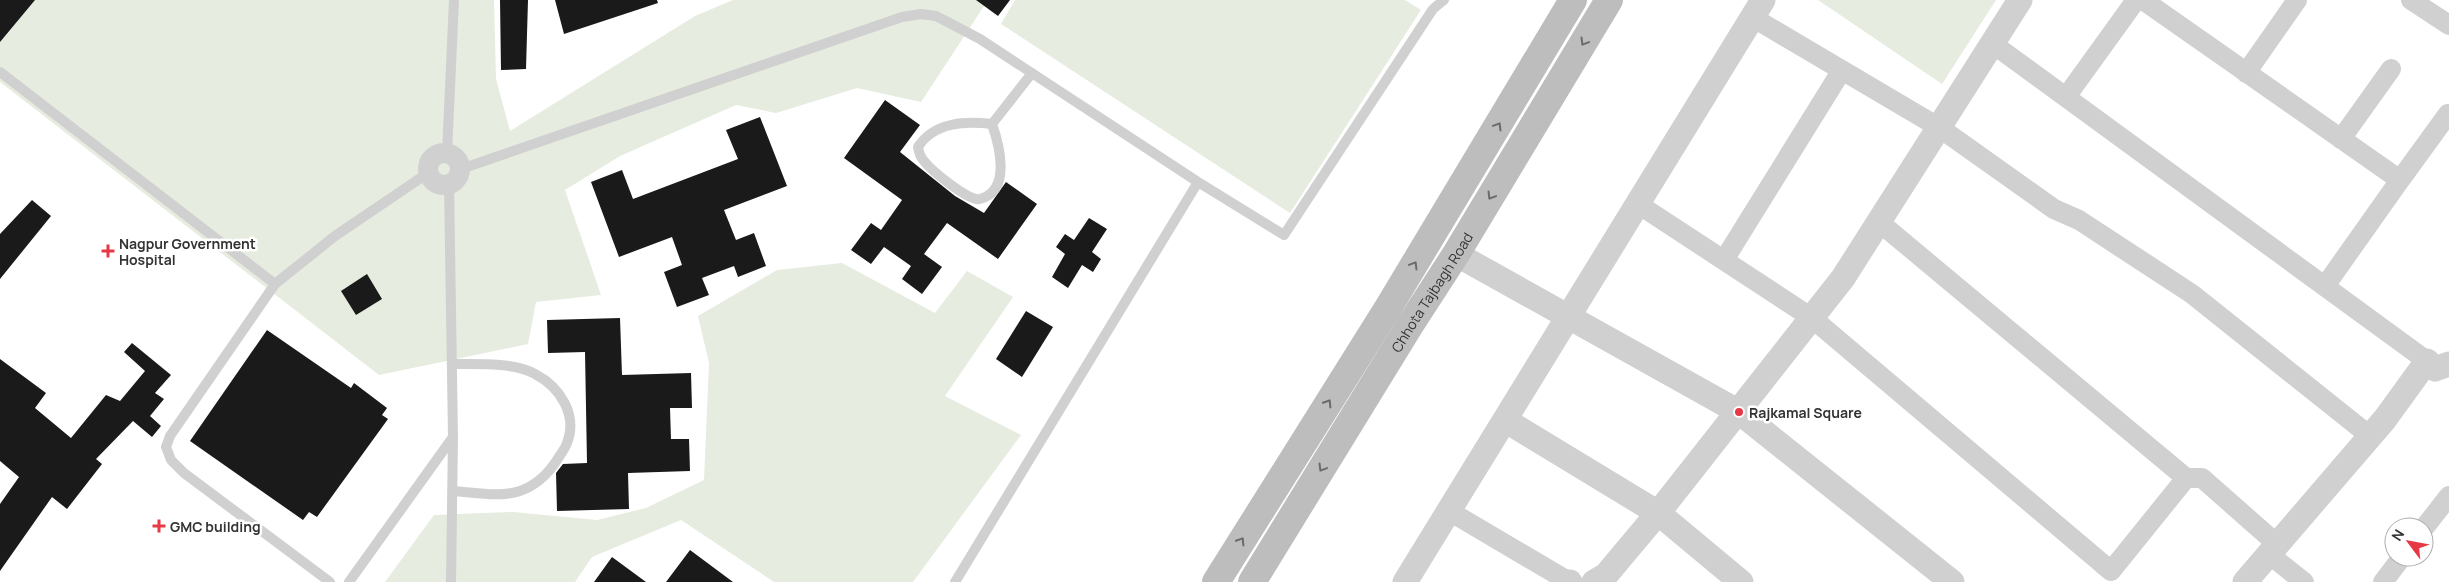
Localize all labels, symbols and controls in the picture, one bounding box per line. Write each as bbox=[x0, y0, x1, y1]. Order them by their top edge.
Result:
one-way arrow bbox=[1581, 36, 1591, 45]
one-way arrow bbox=[1491, 123, 1501, 132]
one-way arrow bbox=[1488, 190, 1498, 199]
street label: Chhota Tajbagh Road bbox=[1386, 229, 1477, 355]
place label: Nagpur Government Hospital bbox=[119, 234, 256, 269]
marker: Nagpur Government Hospital bbox=[101, 244, 115, 258]
one-way arrow bbox=[1407, 262, 1417, 271]
one-way arrow bbox=[1322, 400, 1332, 409]
place label: Rajkamal Square bbox=[1749, 403, 1862, 422]
marker: Rajkamal Square bbox=[1733, 406, 1745, 418]
one-way arrow bbox=[1319, 462, 1329, 471]
place label: GMC building bbox=[170, 517, 261, 536]
north arrow bbox=[2384, 517, 2434, 567]
marker: GMC building bbox=[152, 519, 166, 533]
text: N bbox=[2387, 526, 2408, 544]
one-way arrow bbox=[1235, 537, 1245, 546]

